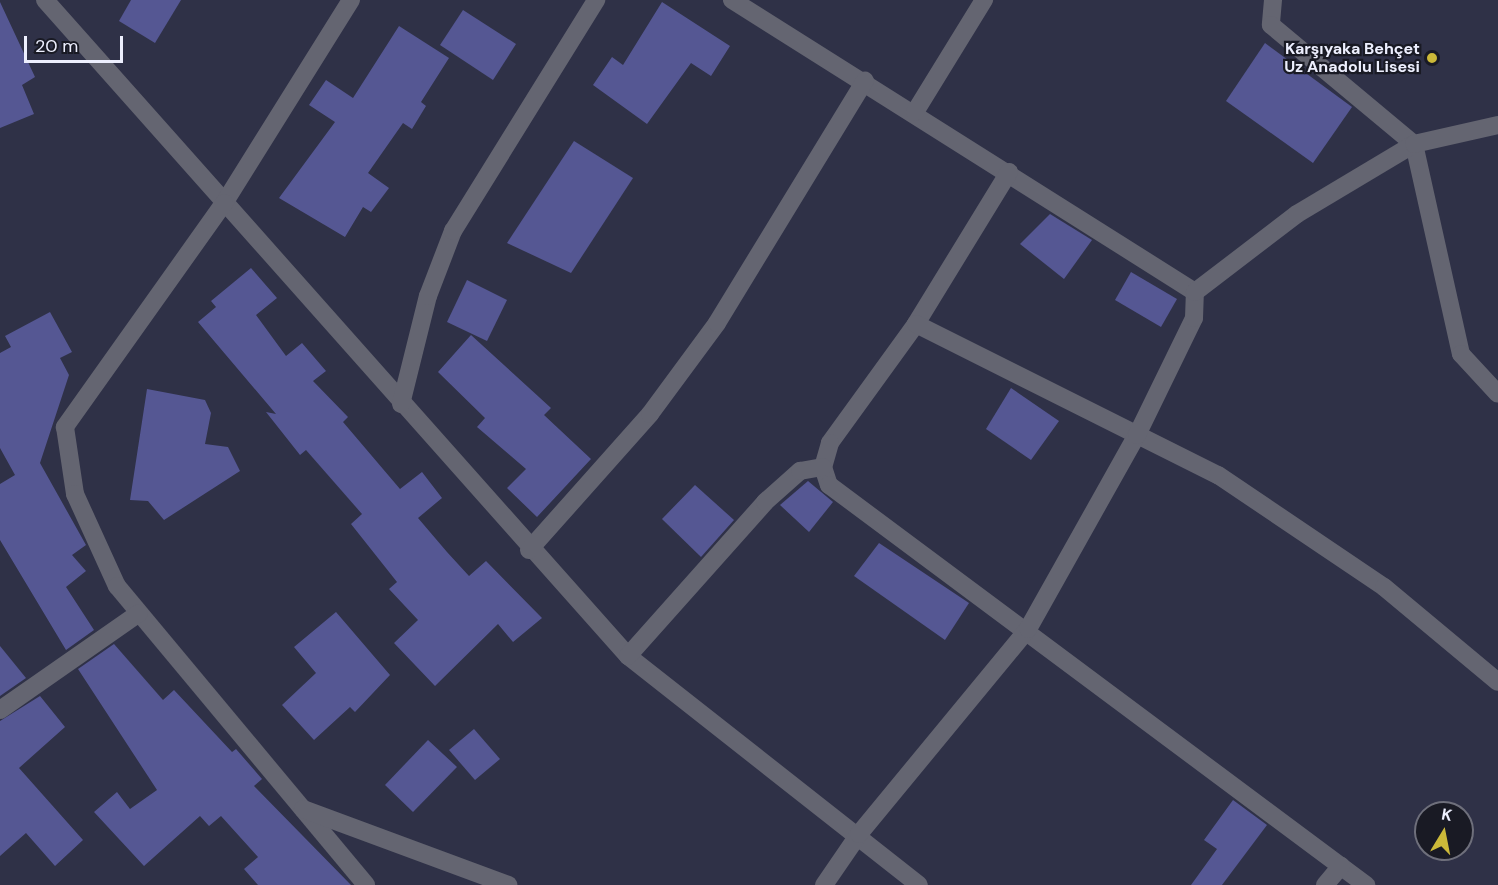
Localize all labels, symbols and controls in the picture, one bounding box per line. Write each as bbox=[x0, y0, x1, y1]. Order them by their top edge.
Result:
scale bar bbox=[27, 24, 126, 62]
text: 20 m bbox=[35, 34, 78, 58]
place label: Karşıyaka Behçet Uz Anadolu Lisesi bbox=[1284, 39, 1420, 77]
marker: Karşıyaka Behçet Uz Anadolu Lisesi bbox=[1425, 51, 1439, 65]
north arrow bbox=[1414, 801, 1474, 861]
text: K bbox=[1440, 804, 1454, 826]

